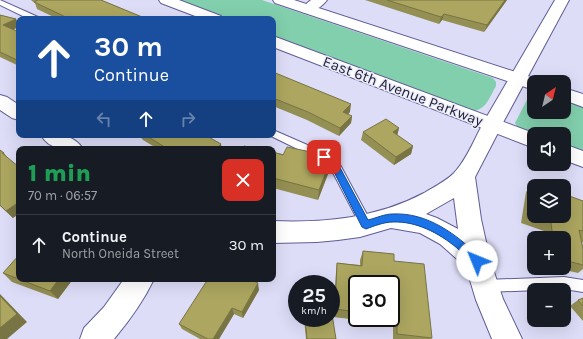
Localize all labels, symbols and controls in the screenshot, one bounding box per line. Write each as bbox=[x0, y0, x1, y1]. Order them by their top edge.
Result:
text: 30 m bbox=[94, 30, 163, 63]
icon: ahead bbox=[28, 32, 80, 84]
street label: East 6th Avenue Parkway bbox=[320, 52, 486, 130]
text: Continue bbox=[94, 64, 169, 86]
north arrow bbox=[527, 75, 571, 119]
map controls bbox=[527, 75, 571, 327]
icon: left bbox=[93, 108, 115, 130]
icon: ahead bbox=[135, 108, 157, 130]
icon: right bbox=[177, 108, 199, 130]
button: sound bbox=[527, 127, 571, 171]
pin bbox=[307, 140, 341, 174]
icon: arrive bbox=[313, 146, 335, 168]
text: 1 min bbox=[28, 159, 91, 187]
button: close bbox=[222, 159, 264, 201]
button: layers bbox=[527, 179, 571, 223]
text: 70 m · 06:57 bbox=[28, 188, 97, 203]
text: Continue bbox=[62, 228, 127, 246]
button: + bbox=[527, 231, 571, 275]
icon: ahead bbox=[28, 234, 50, 256]
text: 30 m bbox=[229, 236, 264, 254]
position arrow bbox=[456, 240, 498, 282]
text: North Oneida Street bbox=[62, 246, 179, 261]
speed limit sign: 30 bbox=[348, 275, 400, 327]
button: − bbox=[527, 283, 571, 327]
text: 25 bbox=[302, 284, 326, 307]
text: km/h bbox=[301, 305, 327, 317]

